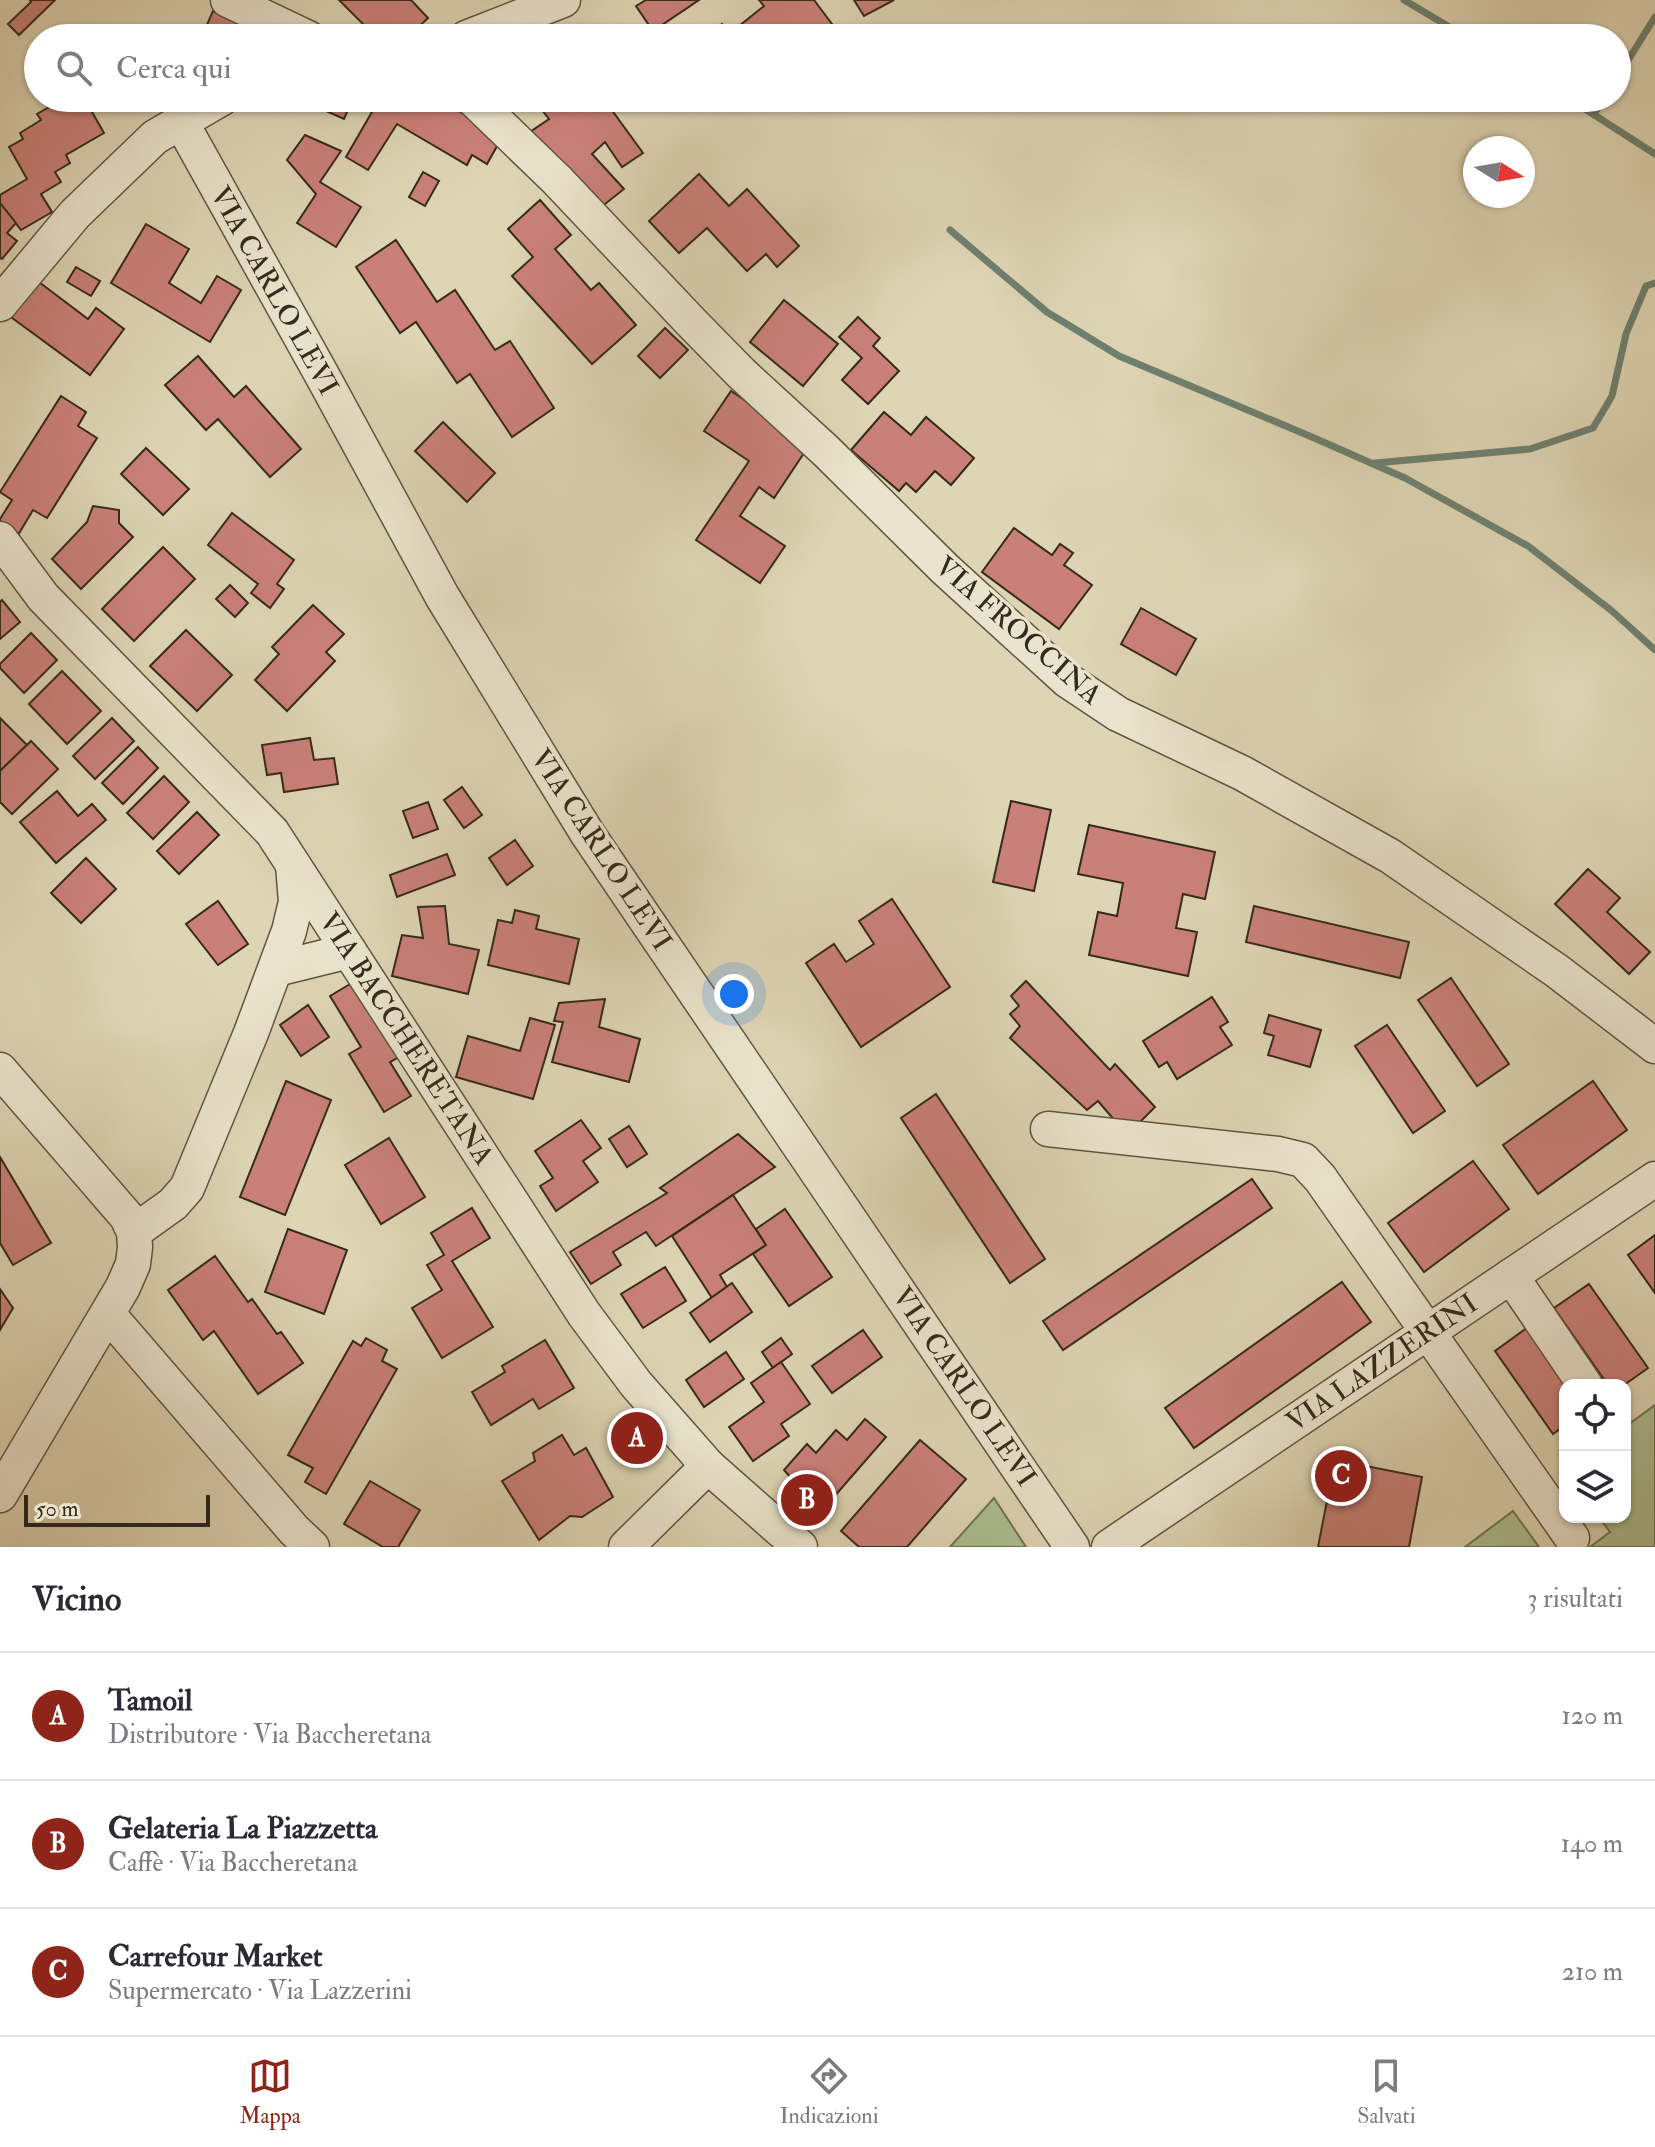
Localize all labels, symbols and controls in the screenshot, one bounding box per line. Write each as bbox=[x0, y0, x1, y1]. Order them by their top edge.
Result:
search box bbox=[24, 24, 1631, 112]
icon: search bbox=[52, 46, 96, 90]
text: Cerca qui bbox=[116, 50, 232, 87]
north arrow bbox=[1463, 136, 1535, 208]
street label: VIA CARLO LEVI bbox=[202, 181, 346, 401]
street label: VIA FROCCINA bbox=[928, 549, 1109, 713]
street label: VIA CARLO LEVI bbox=[523, 743, 679, 957]
street label: VIA BACCHERETANA bbox=[311, 906, 501, 1172]
your location bbox=[714, 974, 754, 1014]
street label: VIA CARLO LEVI bbox=[884, 1281, 1044, 1493]
street label: VIA LAZZERINI bbox=[1280, 1286, 1484, 1440]
map controls bbox=[1559, 1379, 1631, 1523]
button: locate bbox=[1559, 1379, 1631, 1451]
pin: A bbox=[611, 1408, 663, 1468]
pin: C bbox=[1315, 1446, 1367, 1506]
button: layers bbox=[1559, 1451, 1631, 1523]
pin: B bbox=[781, 1470, 833, 1530]
scale bar bbox=[24, 1491, 210, 1527]
text: 50 m bbox=[36, 1495, 78, 1523]
text: Vicino bbox=[32, 1578, 121, 1621]
text: 3 risultati bbox=[1528, 1583, 1623, 1615]
text: Tamoil bbox=[108, 1682, 192, 1719]
text: A bbox=[50, 1700, 66, 1732]
text: 120 m bbox=[1562, 1700, 1623, 1732]
text: Distributore · Via Baccheretana bbox=[108, 1719, 432, 1751]
text: Gelateria La Piazzetta bbox=[108, 1810, 377, 1847]
text: B bbox=[49, 1828, 67, 1860]
text: 140 m bbox=[1561, 1828, 1623, 1860]
text: Caffè · Via Baccheretana bbox=[108, 1847, 358, 1879]
text: Carrefour Market bbox=[108, 1938, 322, 1975]
text: C bbox=[48, 1956, 68, 1988]
text: 210 m bbox=[1562, 1956, 1623, 1988]
text: Supermercato · Via Lazzerini bbox=[108, 1975, 412, 2007]
tab: Mappa bbox=[239, 2054, 301, 2130]
tab: Indicazioni bbox=[780, 2054, 879, 2130]
tab: Salvati bbox=[1357, 2054, 1416, 2130]

